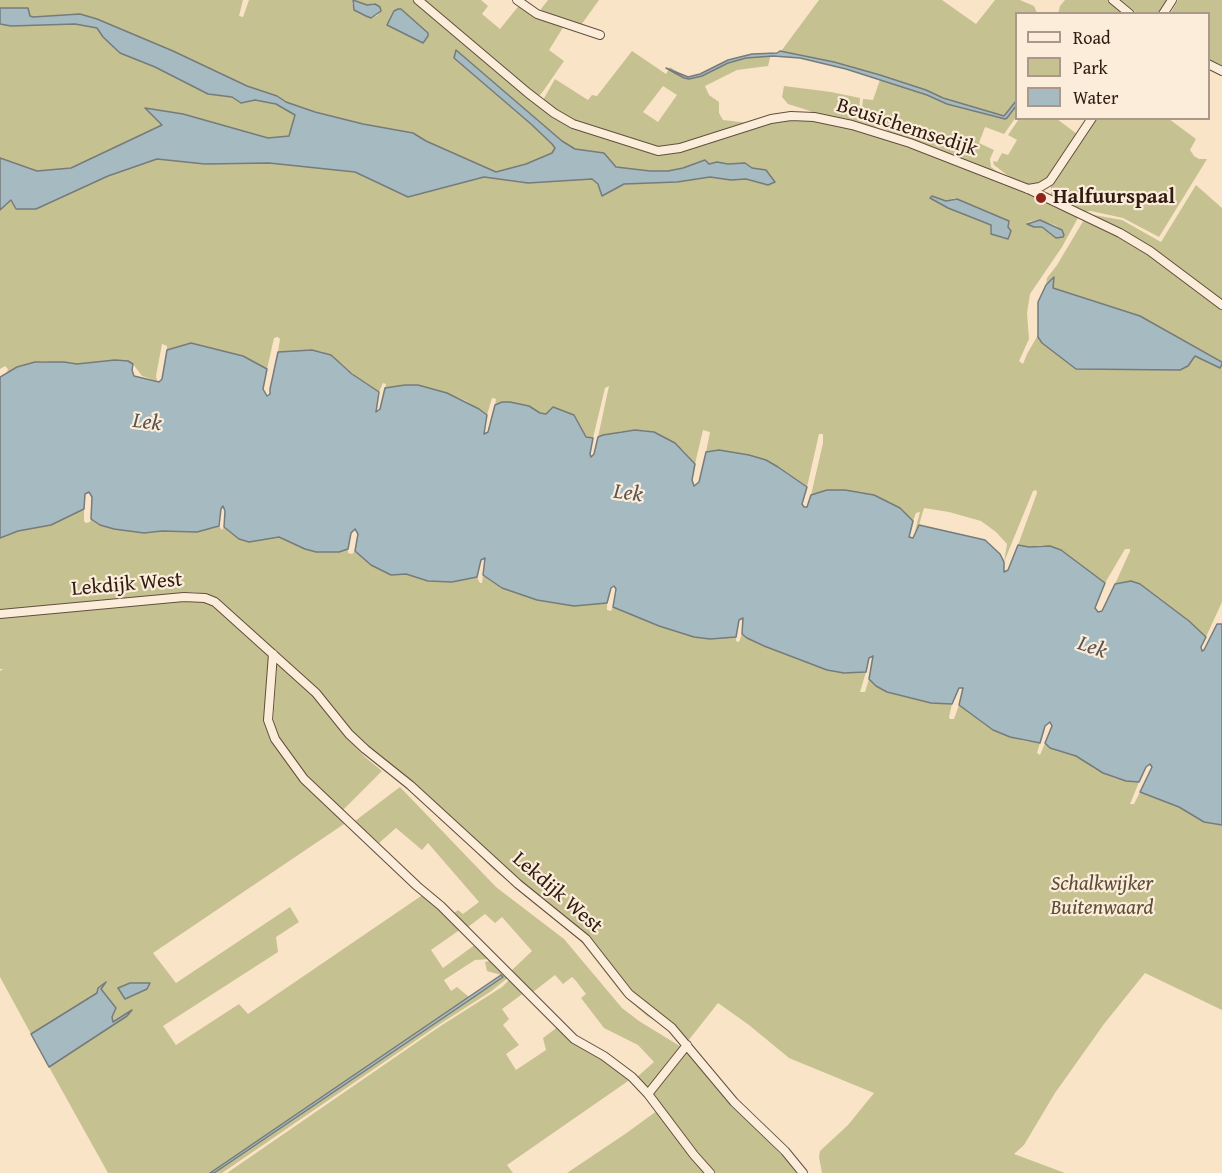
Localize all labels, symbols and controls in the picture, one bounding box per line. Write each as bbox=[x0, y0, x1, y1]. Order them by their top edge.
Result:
legend bbox=[1015, 12, 1210, 120]
text: Road bbox=[1073, 24, 1111, 51]
text: Park bbox=[1073, 54, 1108, 81]
text: Water bbox=[1073, 84, 1118, 111]
street label: Beusichemsedijk bbox=[833, 93, 981, 163]
place label: Halfuurspaal bbox=[1053, 185, 1175, 211]
marker: Halfuurspaal bbox=[1034, 191, 1048, 205]
water label: Lek bbox=[131, 408, 163, 438]
water label: Lek bbox=[612, 479, 644, 509]
street label: Lekdijk West bbox=[70, 568, 184, 602]
water label: Lek bbox=[1074, 631, 1110, 665]
street label: Lekdijk West bbox=[507, 847, 607, 939]
park label: Schalkwijker Buitenwaard bbox=[1050, 872, 1154, 922]

